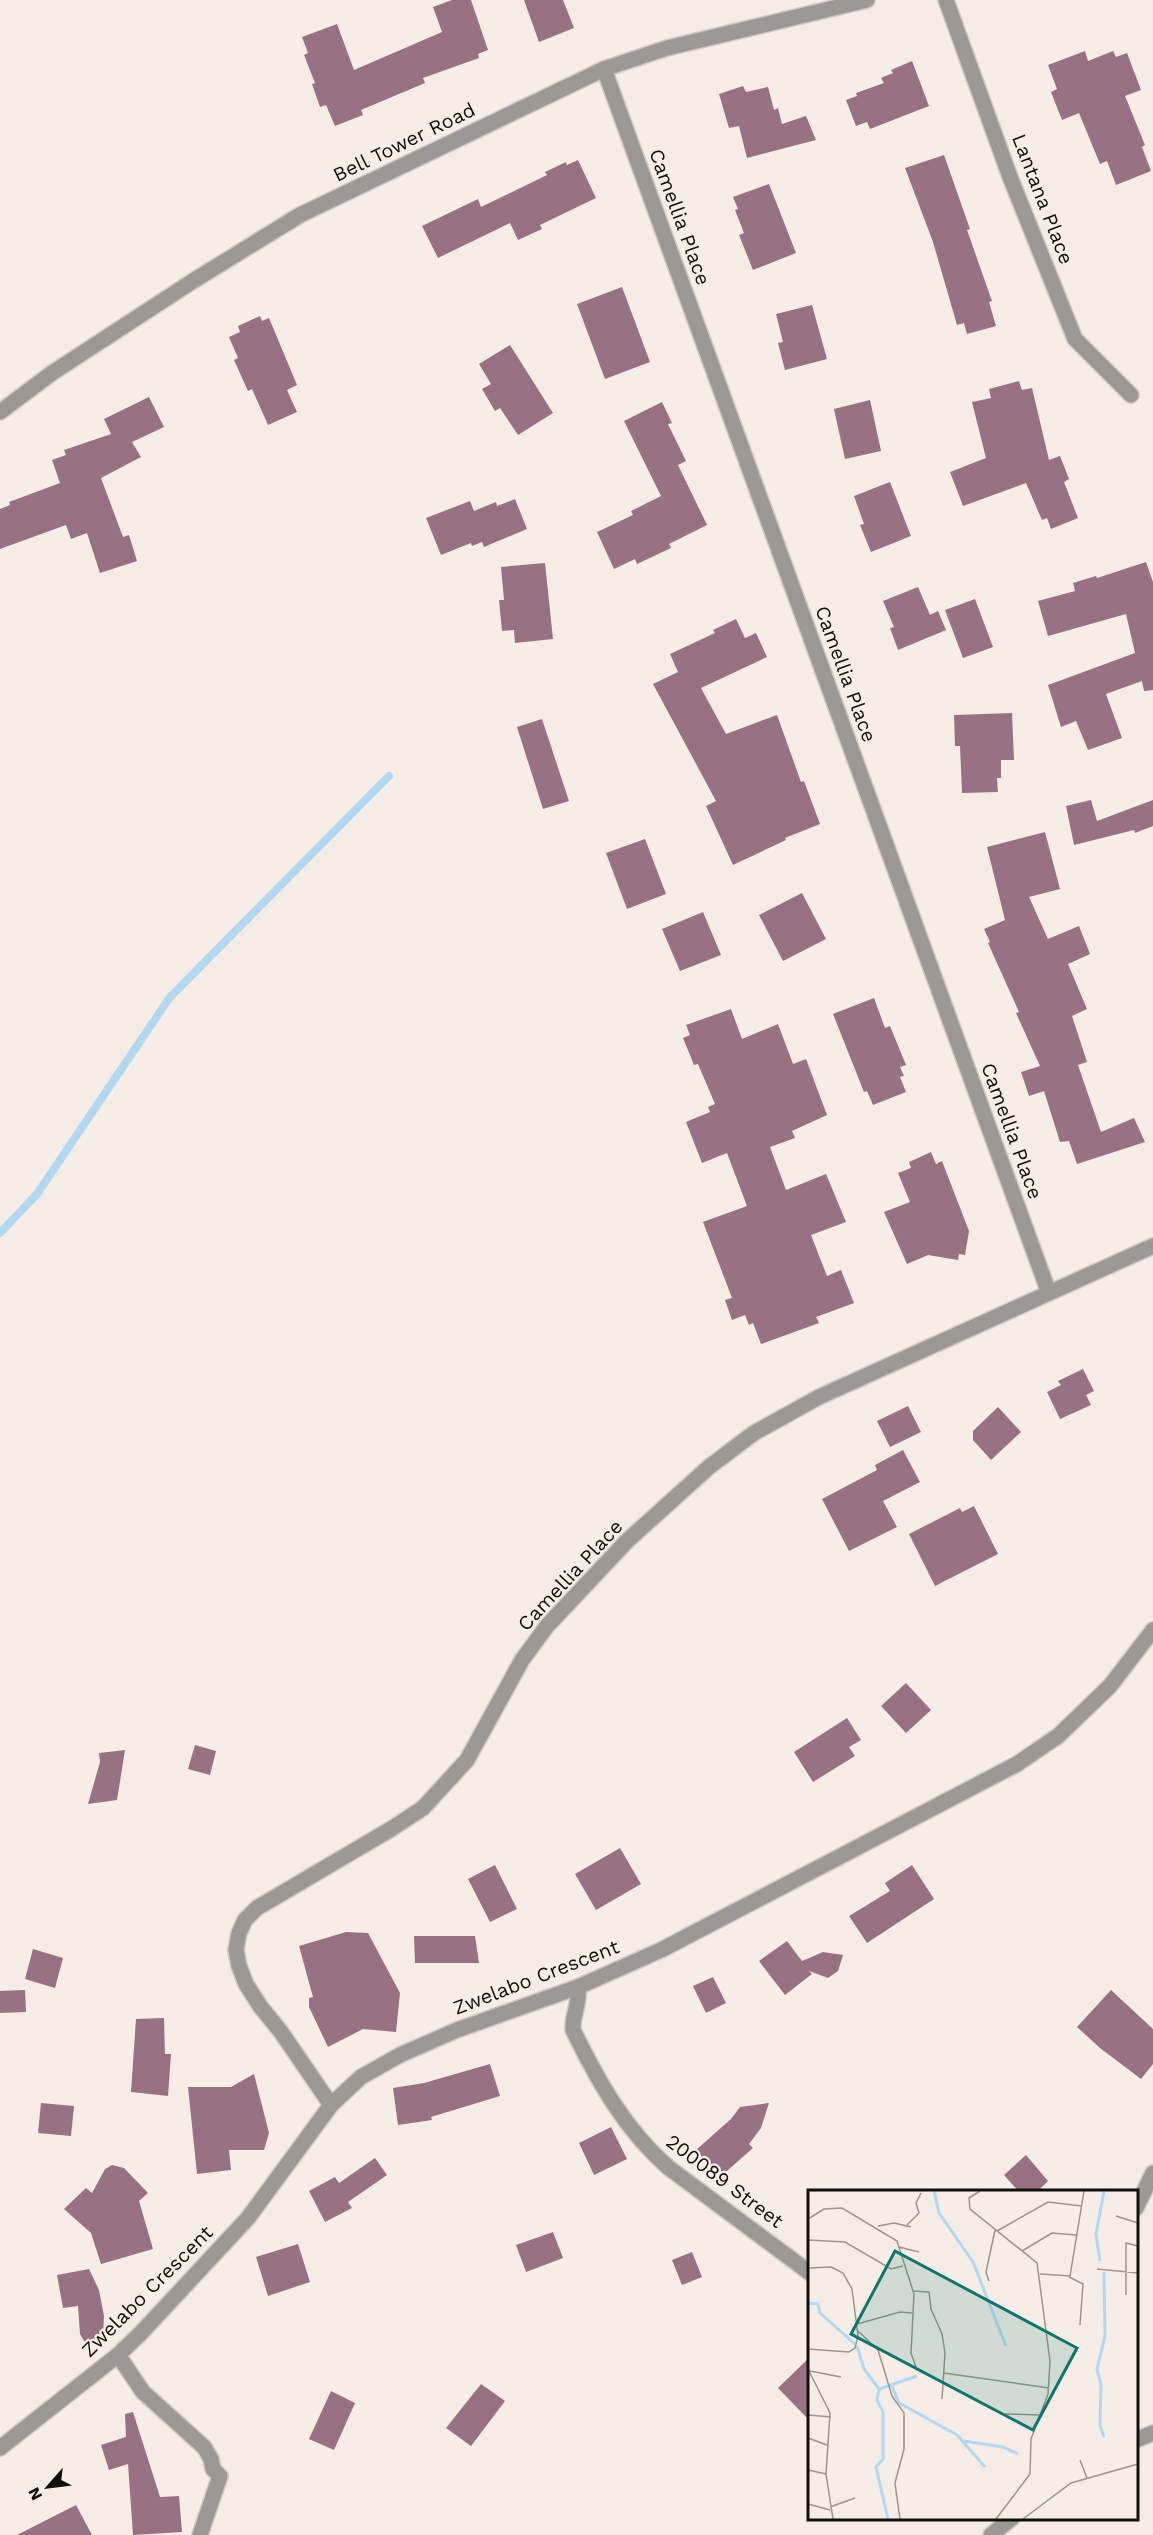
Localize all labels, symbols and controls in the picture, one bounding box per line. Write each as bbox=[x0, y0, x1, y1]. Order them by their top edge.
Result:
street label: Bell Tower Road bbox=[329, 97, 479, 187]
street label: Lantana Place bbox=[1007, 130, 1079, 268]
street label: Camellia Place bbox=[644, 146, 716, 288]
street label: Camellia Place bbox=[810, 603, 882, 745]
street label: Camellia Place bbox=[976, 1060, 1048, 1202]
street label: Camellia Place bbox=[512, 1514, 628, 1636]
street label: Zwelabo Crescent bbox=[450, 1934, 623, 2020]
street label: 200089 Street bbox=[662, 2129, 789, 2233]
inset map bbox=[808, 2190, 1138, 2520]
street label: Zwelabo Crescent bbox=[76, 2220, 218, 2362]
north arrow bbox=[18, 2457, 78, 2517]
text: N bbox=[24, 2484, 46, 2504]

